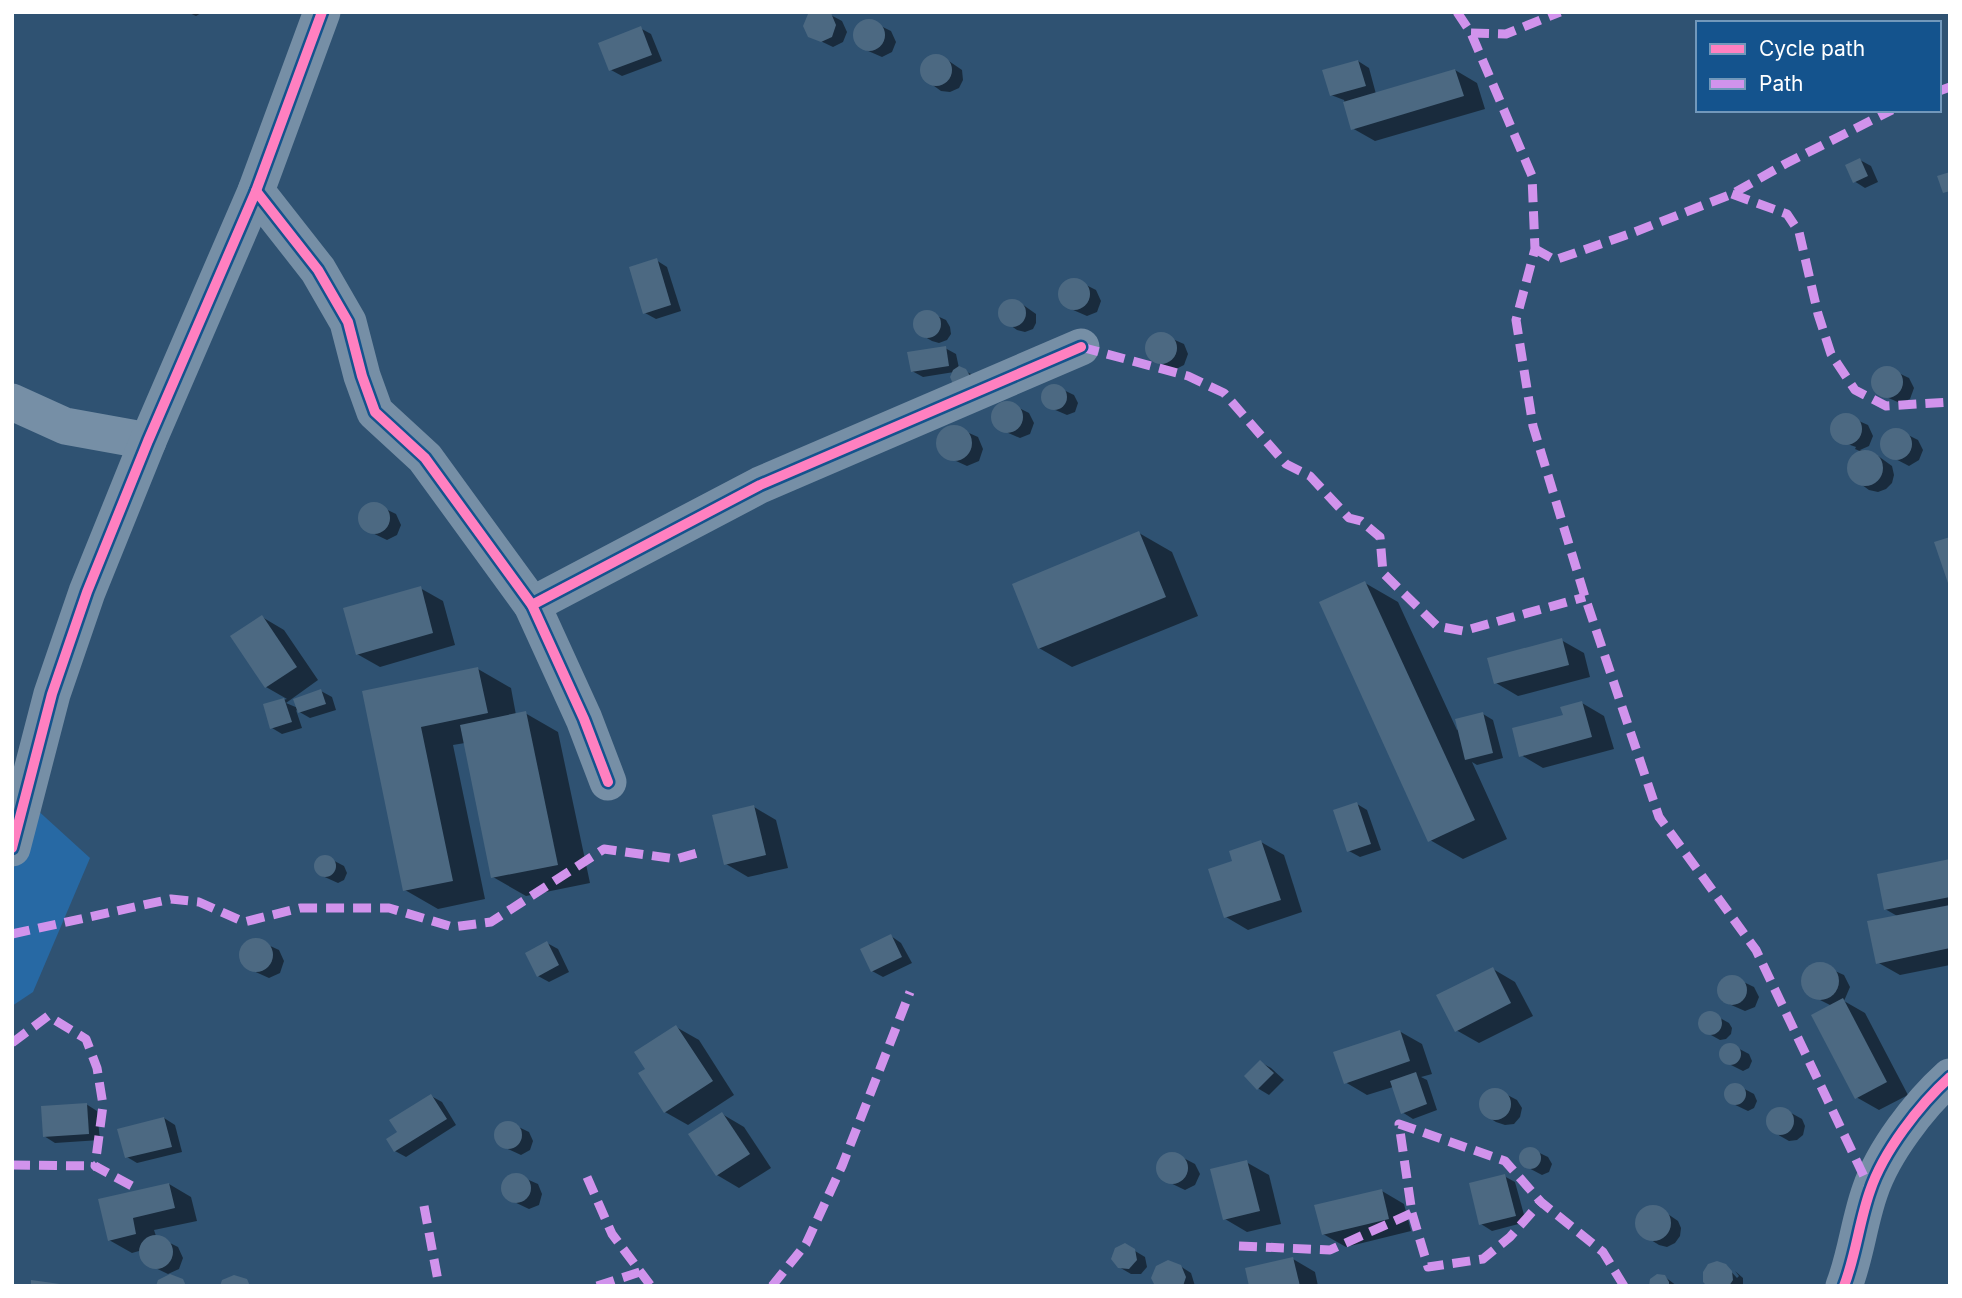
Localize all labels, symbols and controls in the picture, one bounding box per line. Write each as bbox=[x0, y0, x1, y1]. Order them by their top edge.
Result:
legend bbox=[1696, 21, 1941, 112]
text: Cycle path bbox=[1759, 36, 1865, 61]
text: Path bbox=[1759, 71, 1804, 96]

